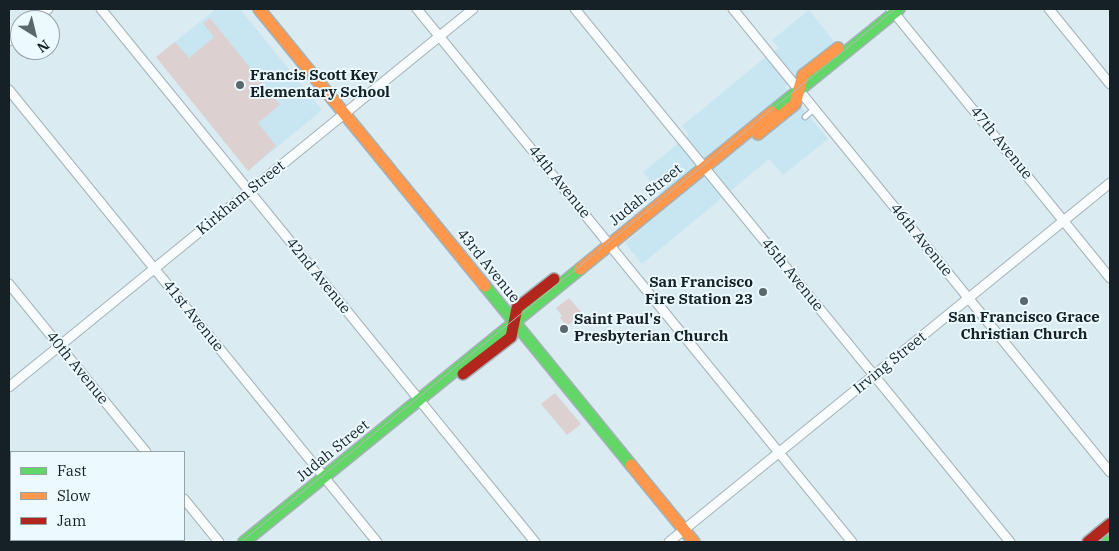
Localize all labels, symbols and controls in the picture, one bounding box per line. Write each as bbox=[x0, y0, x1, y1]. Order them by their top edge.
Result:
north arrow bbox=[10, 10, 60, 60]
text: N bbox=[33, 36, 53, 57]
place label: Francis Scott Key Elementary School bbox=[250, 67, 390, 102]
marker: Francis Scott Key Elementary School bbox=[234, 79, 246, 91]
street label: 47th Avenue bbox=[966, 103, 1036, 183]
street label: 44th Avenue bbox=[524, 142, 594, 222]
street label: Kirkham Street bbox=[193, 157, 289, 239]
street label: Judah Street bbox=[606, 160, 686, 230]
street label: 46th Avenue bbox=[886, 200, 956, 280]
street label: 43rd Avenue bbox=[453, 225, 523, 307]
street label: 42nd Avenue bbox=[282, 234, 354, 318]
street label: 45th Avenue bbox=[757, 235, 827, 315]
place label: San Francisco Fire Station 23 bbox=[645, 274, 753, 309]
street label: 41st Avenue bbox=[159, 277, 227, 355]
marker: San Francisco Fire Station 23 bbox=[757, 286, 769, 298]
marker: San Francisco Grace Christian Church bbox=[1018, 295, 1030, 307]
place label: San Francisco Grace Christian Church bbox=[948, 309, 1100, 344]
place label: Saint Paul's Presbyterian Church bbox=[574, 311, 728, 346]
marker: Saint Paul's Presbyterian Church bbox=[558, 323, 570, 335]
street label: 40th Avenue bbox=[42, 328, 112, 408]
street label: Irving Street bbox=[850, 328, 930, 398]
street label: Judah Street bbox=[293, 416, 373, 486]
legend bbox=[10, 451, 185, 541]
text: Fast bbox=[57, 461, 87, 480]
text: Slow bbox=[57, 486, 90, 505]
text: Jam bbox=[57, 511, 86, 530]

